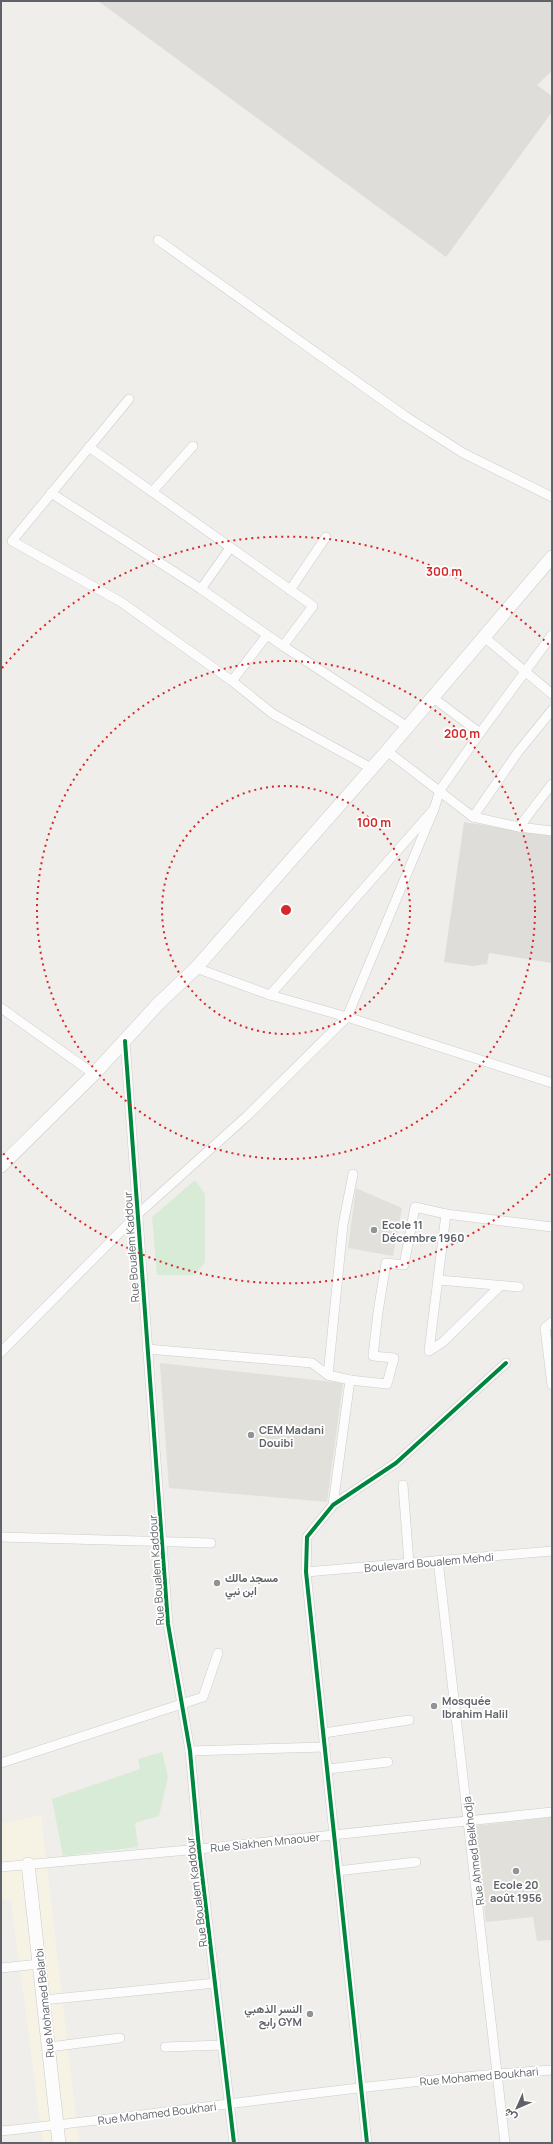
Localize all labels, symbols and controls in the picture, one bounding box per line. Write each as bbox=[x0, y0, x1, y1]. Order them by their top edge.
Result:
text: 300 m bbox=[426, 563, 462, 580]
text: 200 m bbox=[444, 725, 480, 742]
text: 100 m bbox=[357, 814, 391, 831]
centre of rings bbox=[279, 903, 293, 917]
street label: Rue Boualem Kaddour bbox=[120, 1191, 142, 1303]
place label: Ecole 11 Décembre 1960 bbox=[382, 1217, 464, 1245]
marker: Ecole 11 Décembre 1960 bbox=[369, 1225, 379, 1235]
place label: CEM Madani Douibi bbox=[259, 1422, 324, 1450]
marker: CEM Madani Douibi bbox=[246, 1430, 256, 1440]
street label: Rue Boualem Kaddour bbox=[145, 1514, 167, 1626]
street label: Boulevard Boualem Mehdi bbox=[364, 1549, 494, 1575]
place label: مسجد مالك ابن نبي bbox=[225, 1570, 278, 1600]
marker: مسجد مالك ابن نبي bbox=[212, 1578, 222, 1588]
place label: Mosquée Ibrahim Halil bbox=[442, 1693, 508, 1721]
marker: Mosquée Ibrahim Halil bbox=[429, 1701, 439, 1711]
street label: Rue Ahmed Belkhodja bbox=[459, 1796, 487, 1906]
street label: Rue Siakhen Mnaouer bbox=[210, 1829, 320, 1855]
street label: Rue Boualem Kaddour bbox=[182, 1836, 210, 1948]
marker: Ecole 20 août 1956 bbox=[511, 1866, 521, 1876]
place label: Ecole 20 août 1956 bbox=[490, 1877, 542, 1905]
street label: Rue Mohamed Belarbi bbox=[31, 1948, 57, 2058]
place label: النسر الذهبي رابح GYM bbox=[244, 2001, 302, 2030]
marker: النسر الذهبي رابح GYM bbox=[305, 2009, 315, 2019]
street label: Rue Mohamed Boukhari bbox=[419, 2063, 539, 2089]
north arrow bbox=[497, 2088, 537, 2128]
street label: Rue Mohamed Boukhari bbox=[97, 2098, 217, 2128]
text: ش bbox=[500, 2105, 520, 2125]

